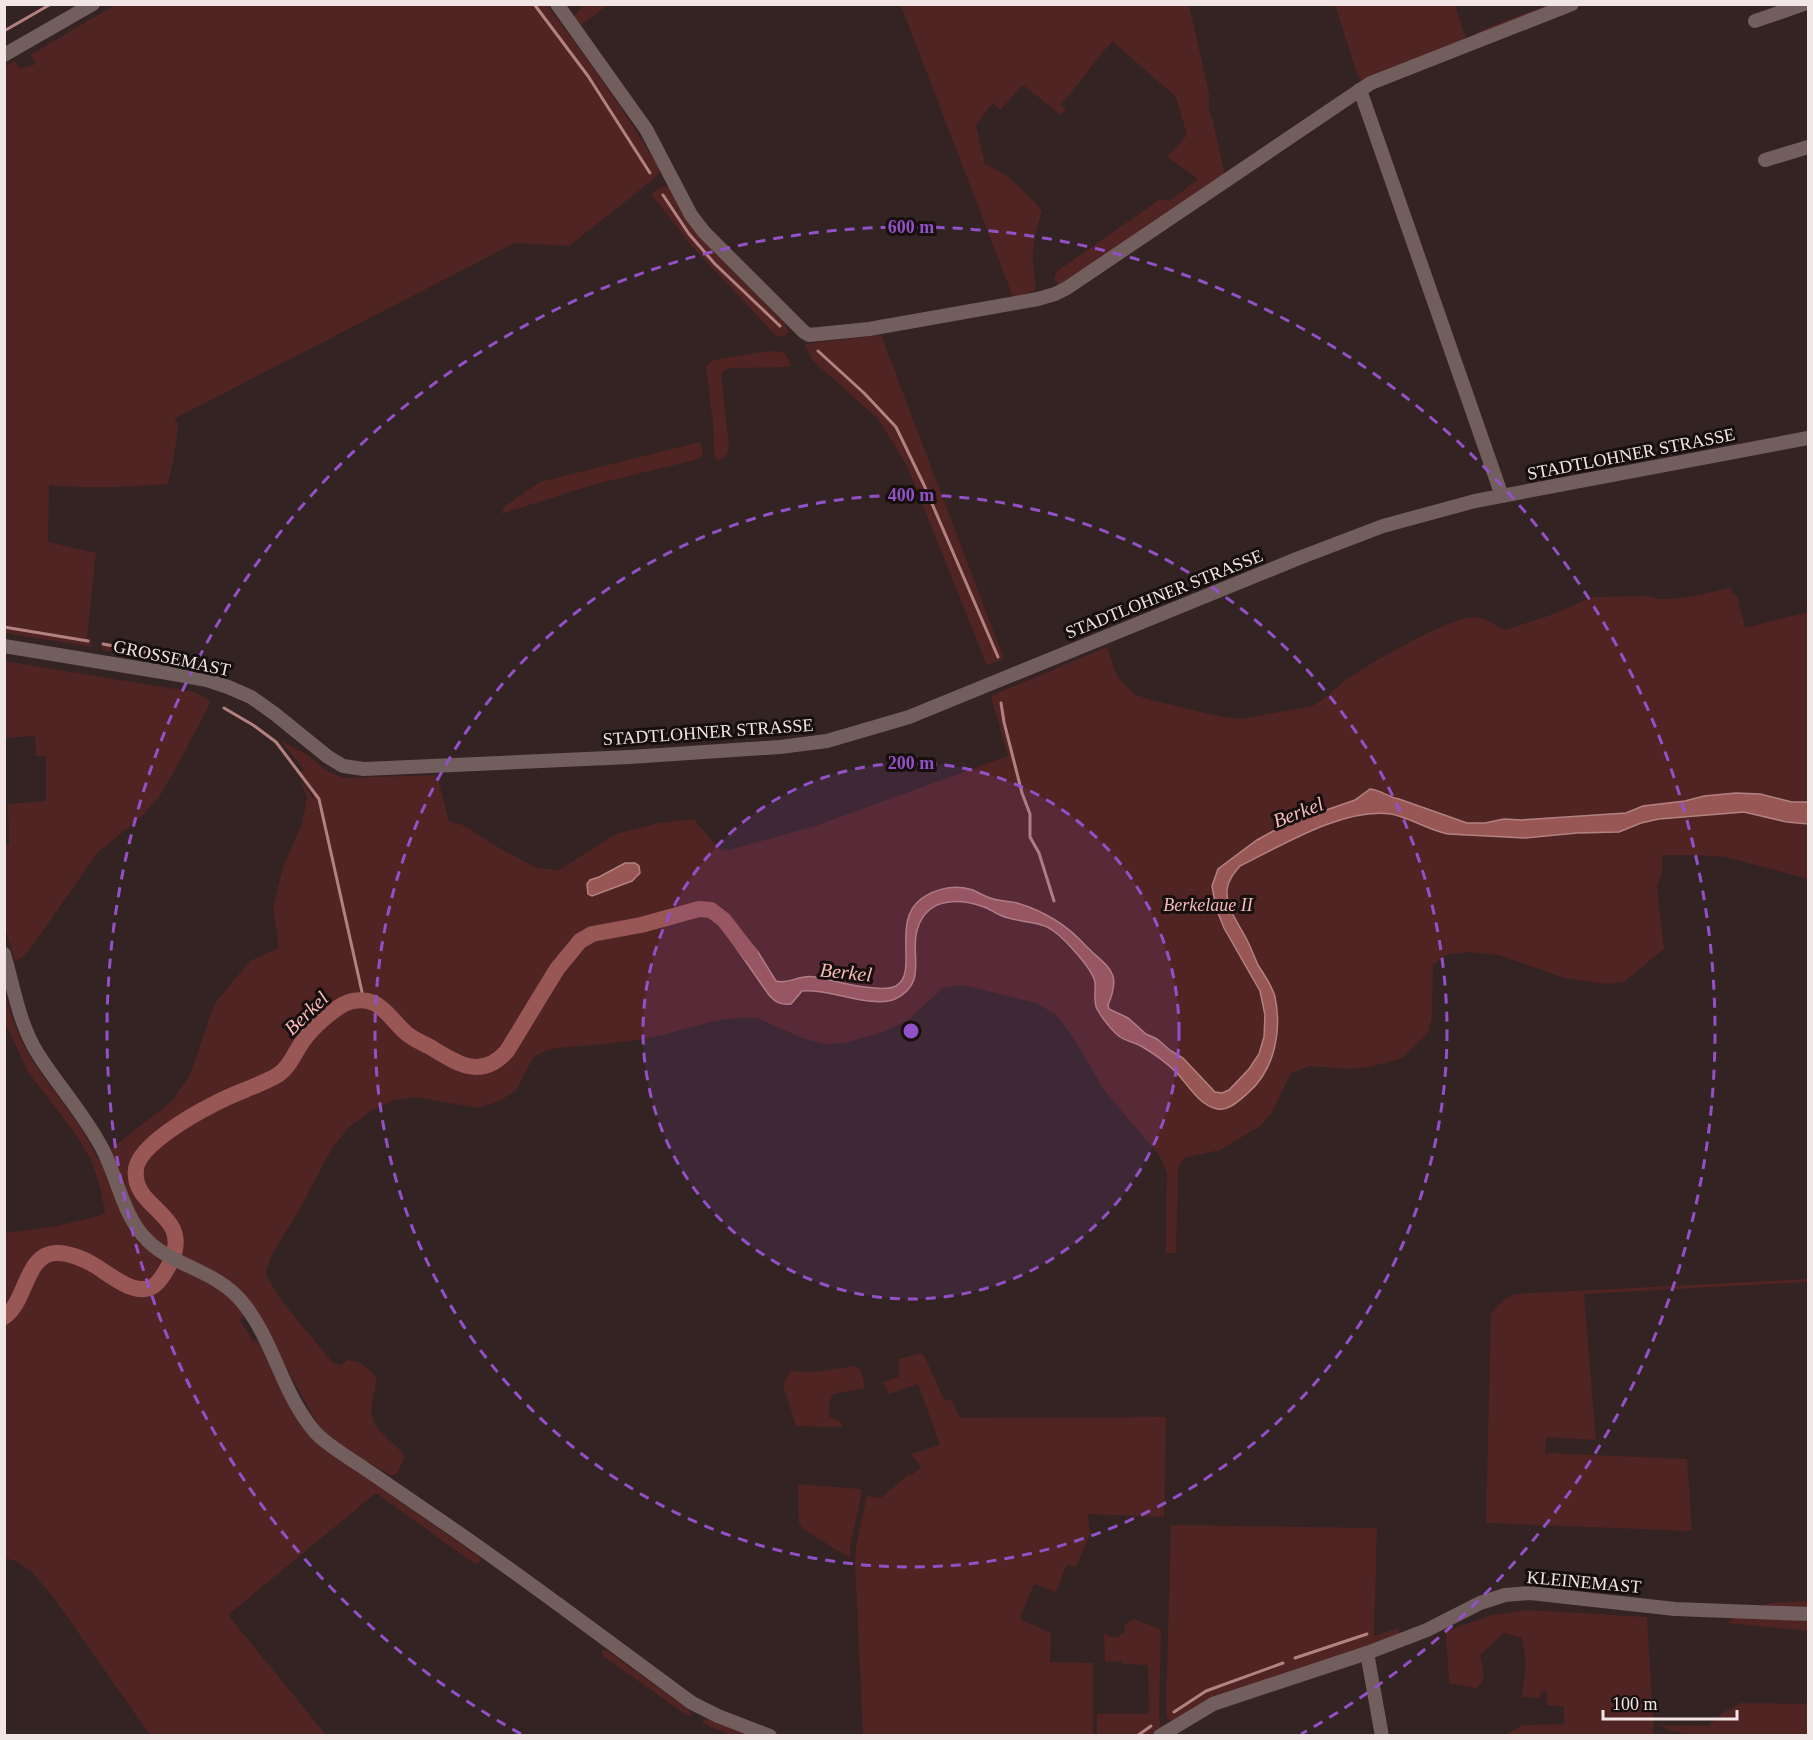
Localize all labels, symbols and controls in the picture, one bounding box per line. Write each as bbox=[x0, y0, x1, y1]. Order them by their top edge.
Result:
text: 600 m bbox=[888, 217, 934, 237]
street label: STADTLOHNER STRASSE bbox=[1525, 424, 1737, 484]
text: 400 m bbox=[888, 485, 934, 505]
street label: STADTLOHNER STRASSE bbox=[1062, 545, 1266, 643]
street label: GROSSEMAST bbox=[112, 636, 232, 680]
street label: STADTLOHNER STRASSE bbox=[602, 715, 814, 749]
text: 200 m bbox=[888, 753, 934, 773]
water label: Berkel bbox=[1270, 792, 1327, 832]
park label: Berkelaue II bbox=[1163, 895, 1254, 915]
water label: Berkel bbox=[819, 958, 874, 986]
water label: Berkel bbox=[280, 987, 333, 1039]
centre of rings bbox=[901, 1021, 921, 1041]
street label: KLEINEMAST bbox=[1526, 1567, 1642, 1597]
scale bar bbox=[1603, 1683, 1736, 1721]
text: 100 m bbox=[1612, 1694, 1658, 1714]

